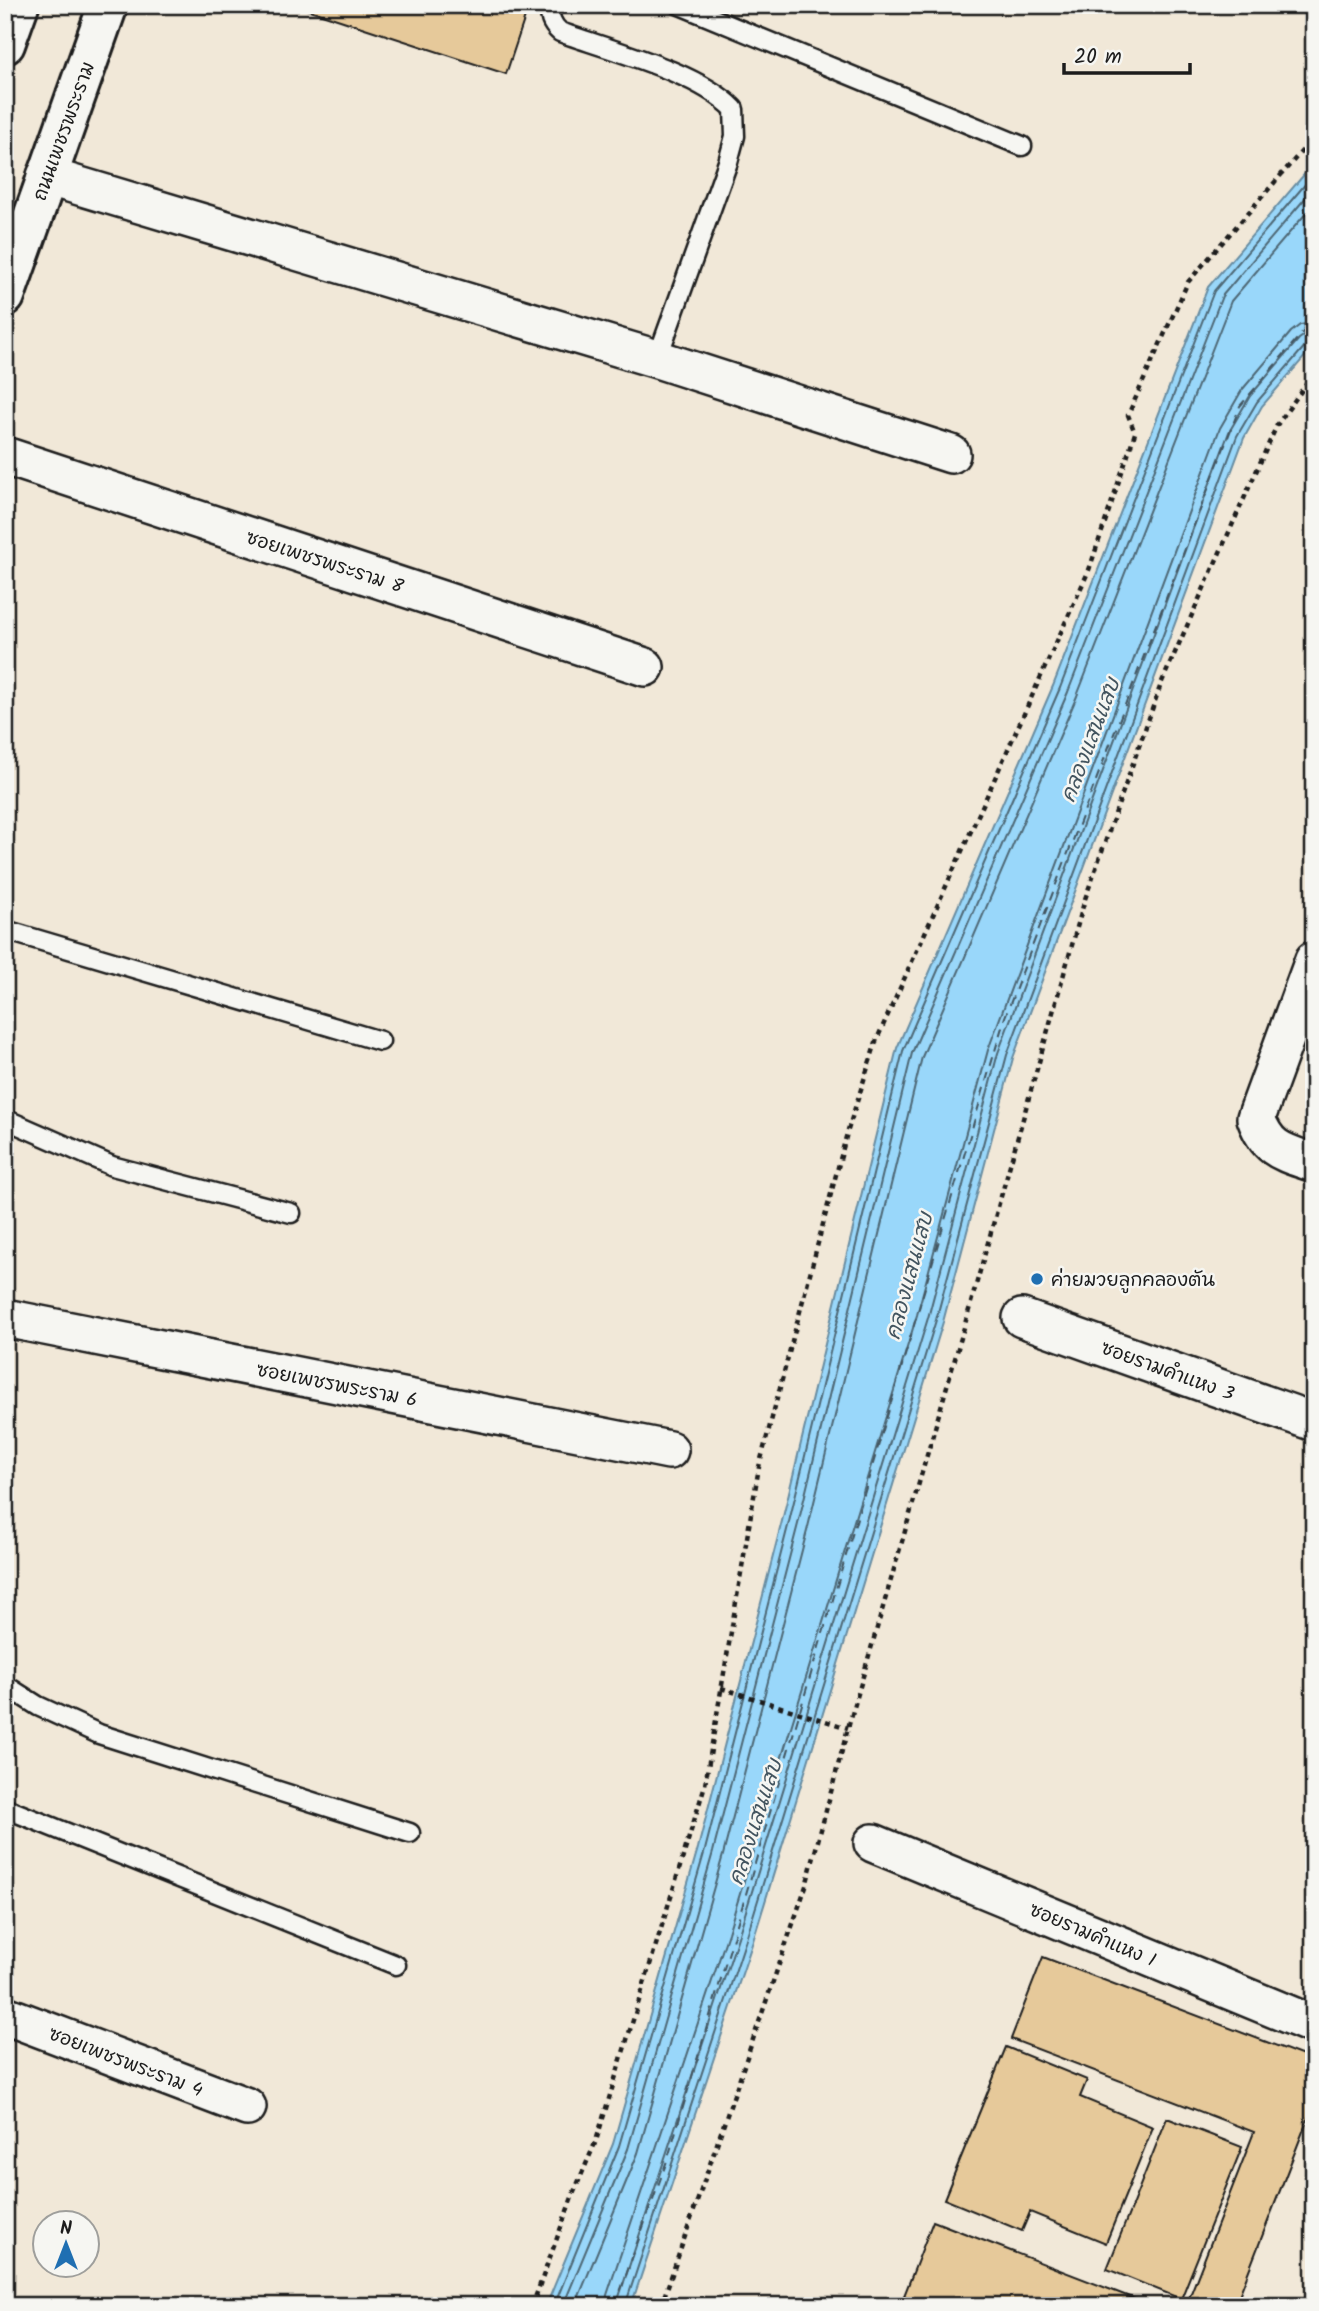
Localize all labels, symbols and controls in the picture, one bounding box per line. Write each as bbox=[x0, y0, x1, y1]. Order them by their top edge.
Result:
scale bar bbox=[1064, 32, 1190, 76]
text: 20 m bbox=[1074, 41, 1122, 74]
street label: ถนนเพชรพระราม bbox=[26, 58, 104, 205]
street label: ซอยเพชรพระราม 8 bbox=[242, 523, 408, 603]
water label: คลองแสนแสบ bbox=[1053, 672, 1131, 807]
water label: คลองแสนแสบ bbox=[878, 1207, 944, 1344]
place label: ค่ายมวยลูกคลองตัน bbox=[1051, 1266, 1216, 1296]
marker: ค่ายมวยลูกคลองตัน bbox=[1029, 1271, 1045, 1287]
street label: ซอยรามคำแหง 3 bbox=[1096, 1334, 1238, 1410]
street label: ซอยเพชรพระราม 6 bbox=[254, 1356, 420, 1416]
water label: คลองแสนแสบ bbox=[721, 1754, 793, 1890]
street label: ซอยรามคำแหง 1 bbox=[1024, 1896, 1160, 1976]
street label: ซอยเพชรพระราม 4 bbox=[44, 2020, 207, 2106]
north arrow bbox=[32, 2210, 102, 2280]
text: N bbox=[60, 2214, 72, 2244]

